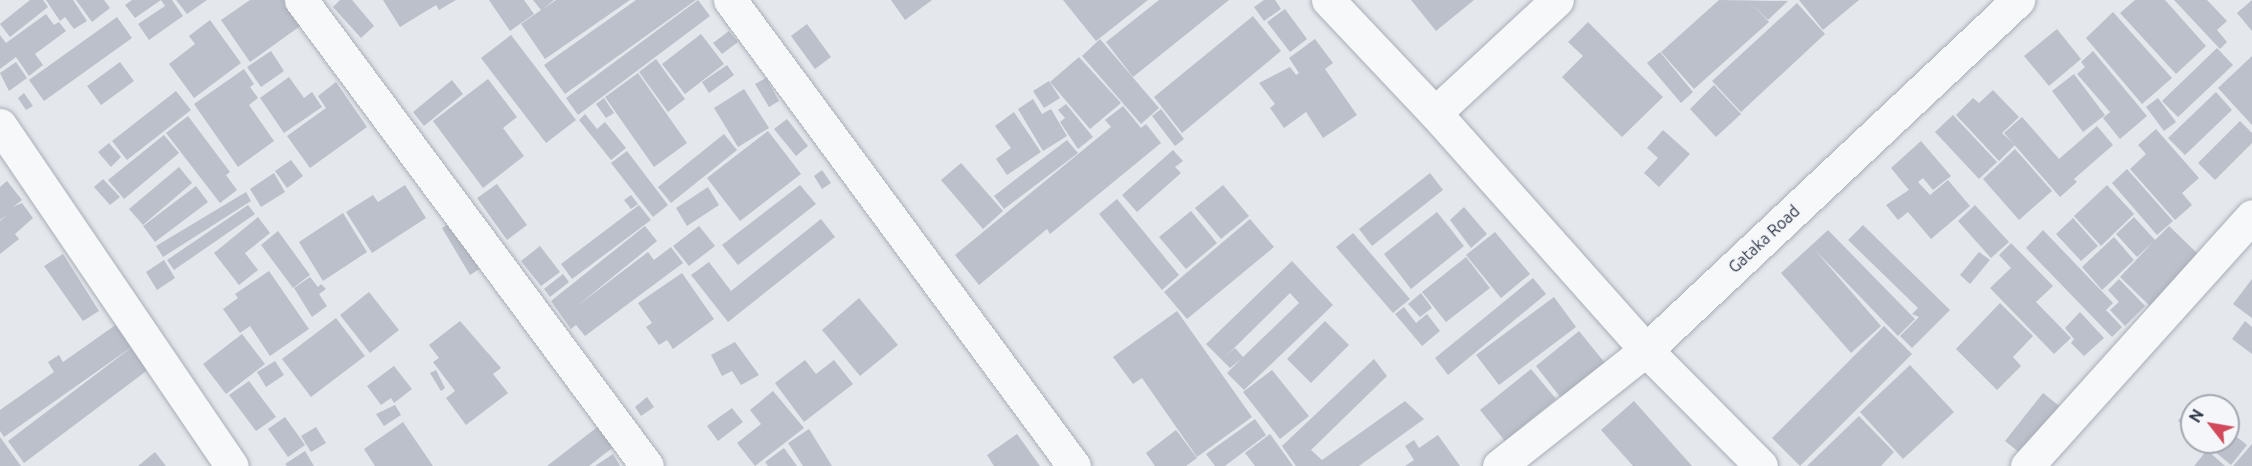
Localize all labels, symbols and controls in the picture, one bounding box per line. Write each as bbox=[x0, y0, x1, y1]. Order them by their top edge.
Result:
street label: Gataka Road bbox=[1724, 201, 1804, 277]
north arrow bbox=[2180, 394, 2240, 454]
text: N bbox=[2185, 406, 2207, 426]

